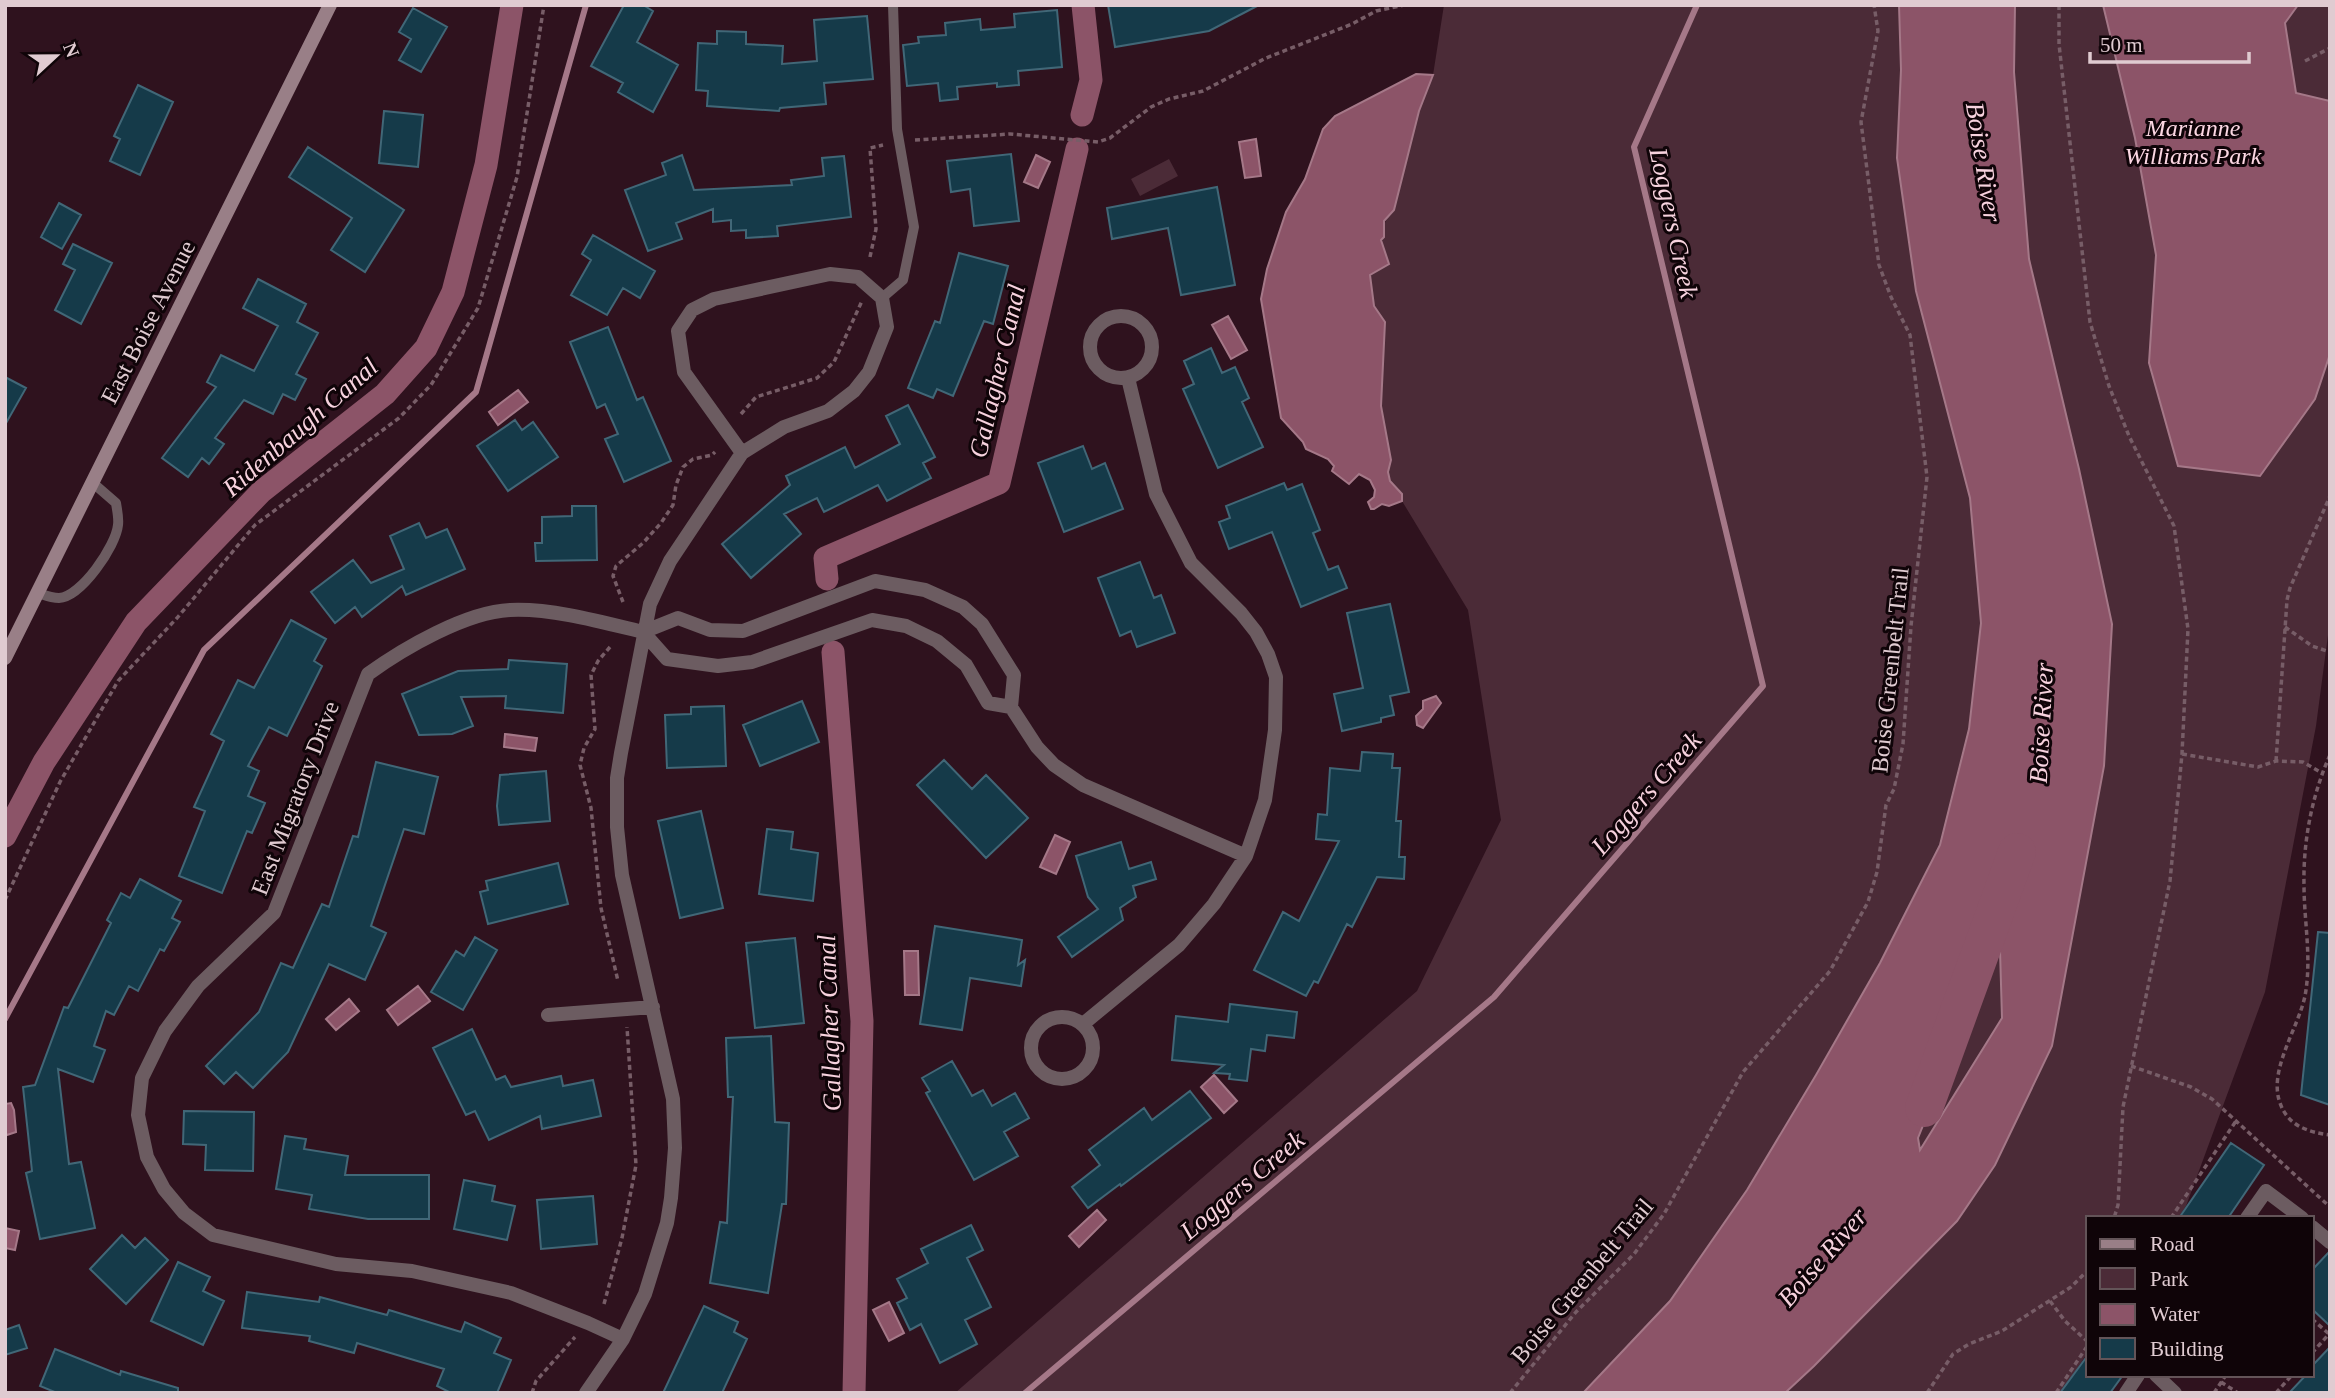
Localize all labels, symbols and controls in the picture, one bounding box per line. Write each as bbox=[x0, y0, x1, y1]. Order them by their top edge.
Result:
north arrow bbox=[21, 21, 91, 91]
scale bar bbox=[2090, 21, 2249, 65]
text: 50 m bbox=[2100, 33, 2143, 57]
text: N bbox=[59, 40, 84, 60]
water label: Boise River bbox=[1960, 100, 2007, 225]
park label: Marianne Williams Park bbox=[2125, 115, 2262, 169]
water label: Loggers Creek bbox=[1643, 144, 1704, 301]
street label: East Boise Avenue bbox=[96, 236, 200, 408]
water label: Gallagher Canal bbox=[963, 282, 1032, 461]
water label: Ridenbaugh Canal bbox=[216, 352, 384, 503]
street label: Boise Greenbelt Trail bbox=[1866, 566, 1914, 774]
water label: Boise River bbox=[2024, 661, 2059, 784]
street label: East Migratory Drive bbox=[246, 698, 344, 898]
water label: Loggers Creek bbox=[1585, 726, 1708, 861]
water label: Gallagher Canal bbox=[812, 934, 847, 1112]
water label: Loggers Creek bbox=[1174, 1125, 1311, 1246]
street label: Boise Greenbelt Trail bbox=[1506, 1193, 1659, 1369]
water label: Boise River bbox=[1772, 1202, 1873, 1312]
legend bbox=[2086, 1216, 2314, 1377]
text: Road bbox=[2150, 1232, 2195, 1256]
text: Park bbox=[2150, 1267, 2189, 1291]
text: Water bbox=[2150, 1302, 2200, 1326]
text: Building bbox=[2150, 1337, 2224, 1361]

